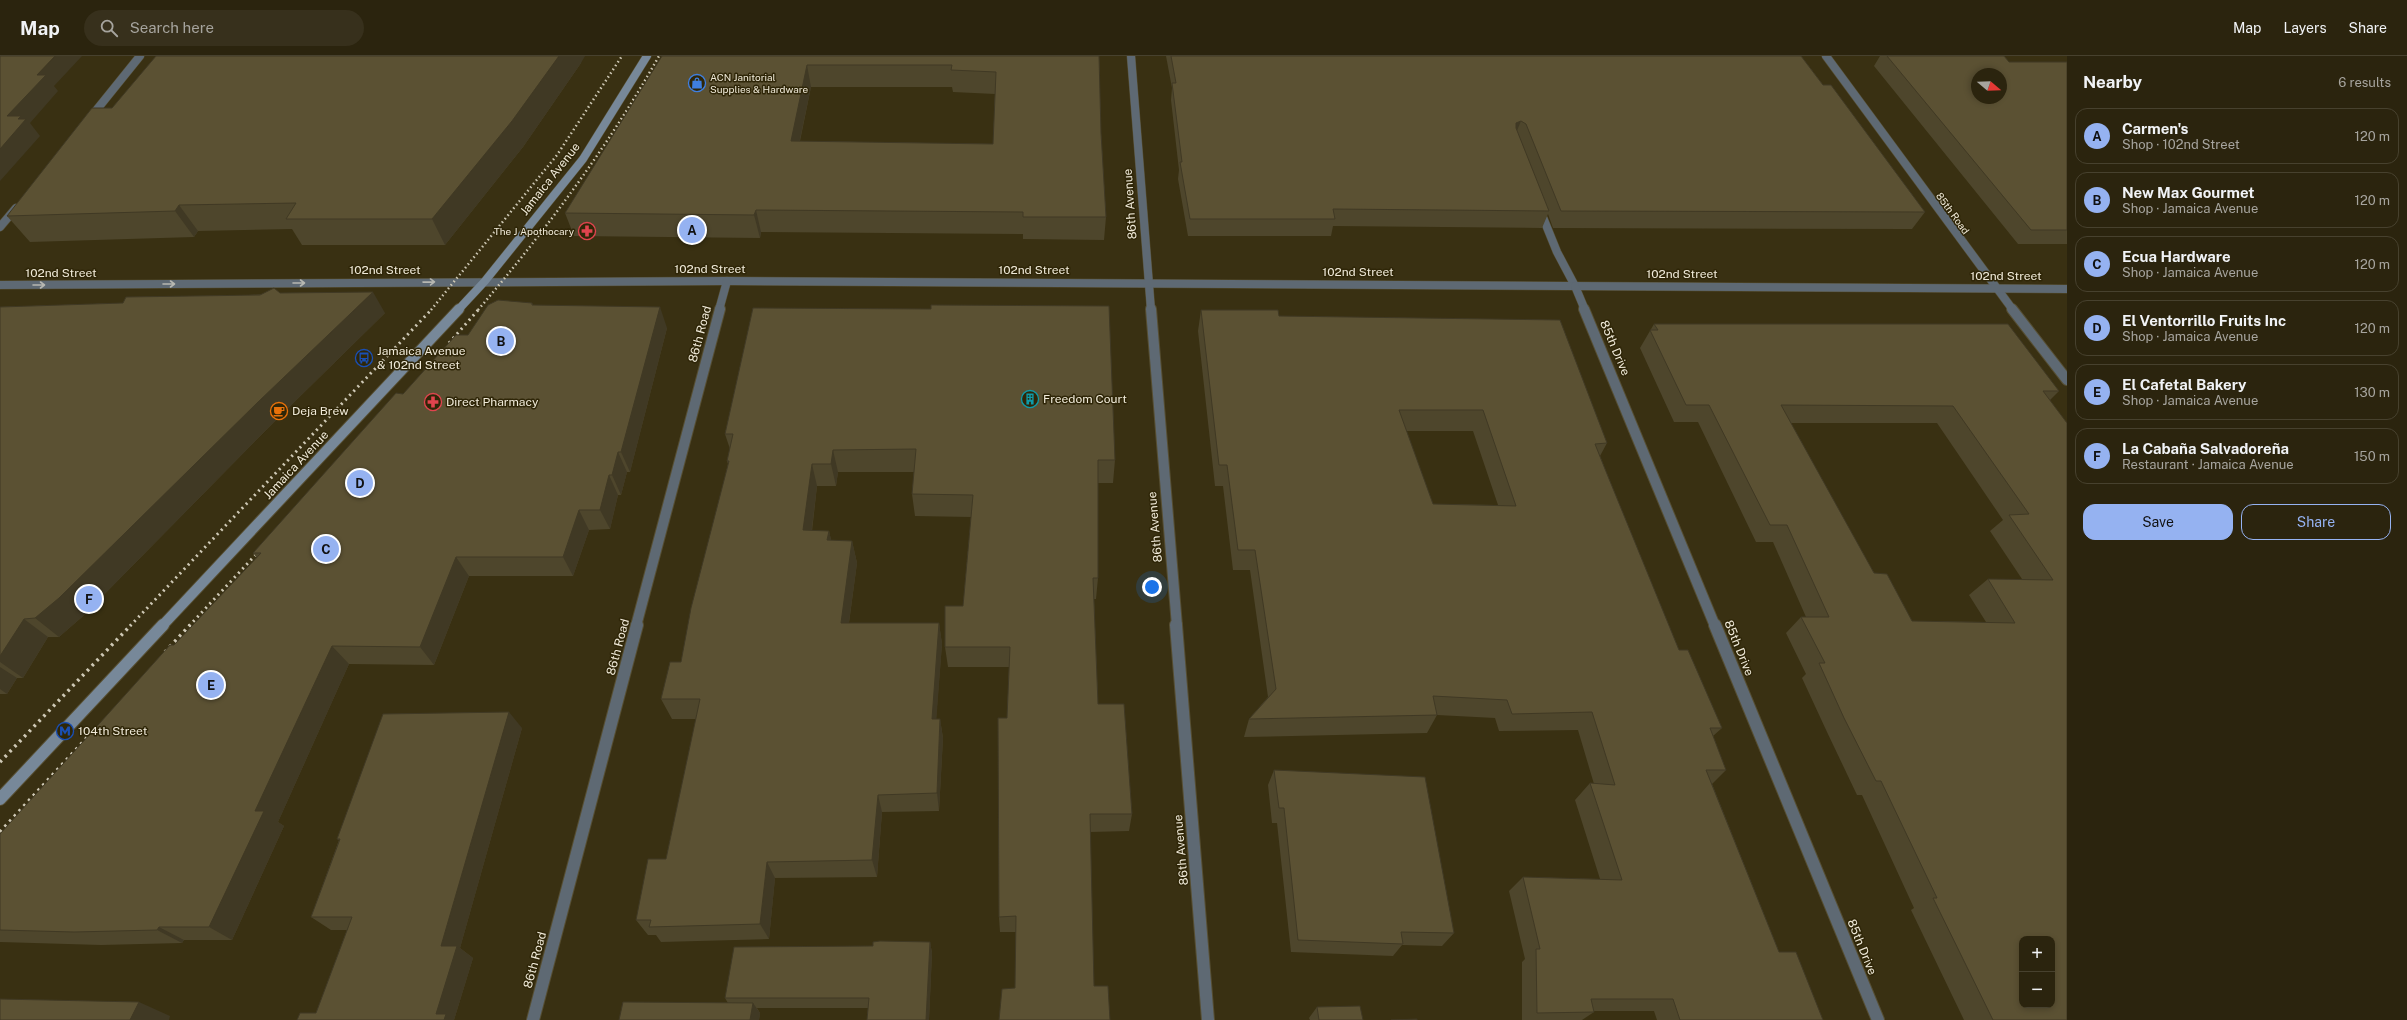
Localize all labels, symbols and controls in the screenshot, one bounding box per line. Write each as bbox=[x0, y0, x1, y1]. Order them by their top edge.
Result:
search box bbox=[84, 10, 364, 46]
text: Map bbox=[20, 17, 60, 39]
icon: search bbox=[98, 17, 120, 39]
text: Search here bbox=[130, 19, 214, 36]
text: Map bbox=[2233, 20, 2261, 36]
text: Layers bbox=[2283, 20, 2327, 36]
text: Share bbox=[2349, 20, 2387, 36]
north arrow bbox=[1971, 68, 2007, 104]
place label: ACN Janitorial Supplies & Hardware bbox=[710, 71, 809, 95]
text: Nearby bbox=[2083, 72, 2142, 92]
shop icon: ACN Janitorial Supplies & Hardware bbox=[687, 73, 707, 93]
text: 6 results bbox=[2338, 75, 2391, 90]
text: Carmen's bbox=[2122, 120, 2188, 137]
text: A bbox=[2092, 129, 2102, 144]
text: 120 m bbox=[2355, 129, 2390, 144]
text: Shop · 102nd Street bbox=[2122, 137, 2240, 152]
street label: Jamaica Avenue bbox=[517, 140, 583, 218]
street label: 86th Avenue bbox=[1121, 168, 1139, 240]
text: New Max Gourmet bbox=[2122, 184, 2255, 201]
street label: 85th Road bbox=[1934, 190, 1972, 236]
text: B bbox=[2093, 193, 2101, 208]
text: 120 m bbox=[2355, 193, 2390, 208]
text: Shop · Jamaica Avenue bbox=[2122, 201, 2258, 216]
pin: A bbox=[679, 215, 705, 245]
pharmacy icon: The J Apothocary bbox=[577, 221, 597, 241]
place label: The J Apothocary bbox=[494, 225, 575, 237]
text: Ecua Hardware bbox=[2122, 248, 2231, 265]
text: C bbox=[2092, 257, 2102, 272]
text: 120 m bbox=[2355, 257, 2390, 272]
street label: 102nd Street bbox=[674, 262, 746, 276]
street label: 102nd Street bbox=[349, 263, 421, 277]
street label: 102nd Street bbox=[998, 263, 1070, 277]
street label: 102nd Street bbox=[1322, 265, 1394, 279]
text: Shop · Jamaica Avenue bbox=[2122, 265, 2258, 280]
street label: 102nd Street bbox=[25, 266, 97, 280]
street label: 102nd Street bbox=[1646, 267, 1718, 281]
street label: 102nd Street bbox=[1970, 269, 2042, 283]
one-way arrow bbox=[422, 278, 435, 286]
one-way arrow bbox=[292, 279, 305, 287]
one-way arrow bbox=[162, 280, 175, 288]
one-way arrow bbox=[32, 281, 45, 289]
street label: 86th Road bbox=[686, 304, 714, 364]
text: El Ventorrillo Fruits Inc bbox=[2122, 312, 2286, 329]
street label: 85th Drive bbox=[1597, 318, 1633, 378]
text: D bbox=[2092, 321, 2102, 336]
text: 120 m bbox=[2355, 321, 2390, 336]
pin: B bbox=[488, 326, 514, 356]
text: Shop · Jamaica Avenue bbox=[2122, 329, 2258, 344]
place label: Jamaica Avenue & 102nd Street bbox=[377, 344, 466, 372]
bus stop icon: Jamaica Avenue & 102nd Street bbox=[354, 348, 374, 368]
text: El Cafetal Bakery bbox=[2122, 376, 2247, 393]
text: E bbox=[2093, 385, 2101, 400]
text: 130 m bbox=[2354, 385, 2390, 400]
building icon: Freedom Court bbox=[1020, 389, 1040, 409]
pharmacy icon: Direct Pharmacy bbox=[423, 392, 443, 412]
place label: Freedom Court bbox=[1043, 392, 1127, 406]
text: Shop · Jamaica Avenue bbox=[2122, 393, 2258, 408]
place label: Direct Pharmacy bbox=[446, 395, 539, 409]
cafe icon: Deja Brew bbox=[269, 401, 289, 421]
place label: Deja Brew bbox=[292, 404, 349, 418]
street label: Jamaica Avenue bbox=[261, 428, 331, 502]
text: La Cabaña Salvadoreña bbox=[2122, 440, 2289, 457]
text: F bbox=[2093, 449, 2101, 464]
text: 150 m bbox=[2354, 449, 2390, 464]
text: Restaurant · Jamaica Avenue bbox=[2122, 457, 2294, 472]
pin: D bbox=[347, 468, 373, 498]
street label: 86th Avenue bbox=[1145, 491, 1165, 563]
button: Save bbox=[2083, 504, 2233, 540]
button: Share bbox=[2241, 504, 2391, 540]
pin: C bbox=[313, 534, 339, 564]
your location bbox=[1142, 577, 1162, 597]
pin: F bbox=[76, 584, 102, 614]
street label: 86th Road bbox=[604, 617, 632, 677]
street label: 85th Drive bbox=[1722, 618, 1757, 678]
pin: E bbox=[198, 670, 224, 700]
metro station icon: 104th Street bbox=[55, 721, 75, 741]
place label: 104th Street bbox=[78, 724, 148, 738]
street label: 86th Avenue bbox=[1171, 814, 1191, 886]
street label: 85th Drive bbox=[1845, 917, 1880, 977]
street label: 86th Road bbox=[521, 930, 549, 990]
map controls bbox=[2019, 936, 2055, 1008]
button: + bbox=[2019, 936, 2055, 972]
button: − bbox=[2019, 972, 2055, 1008]

